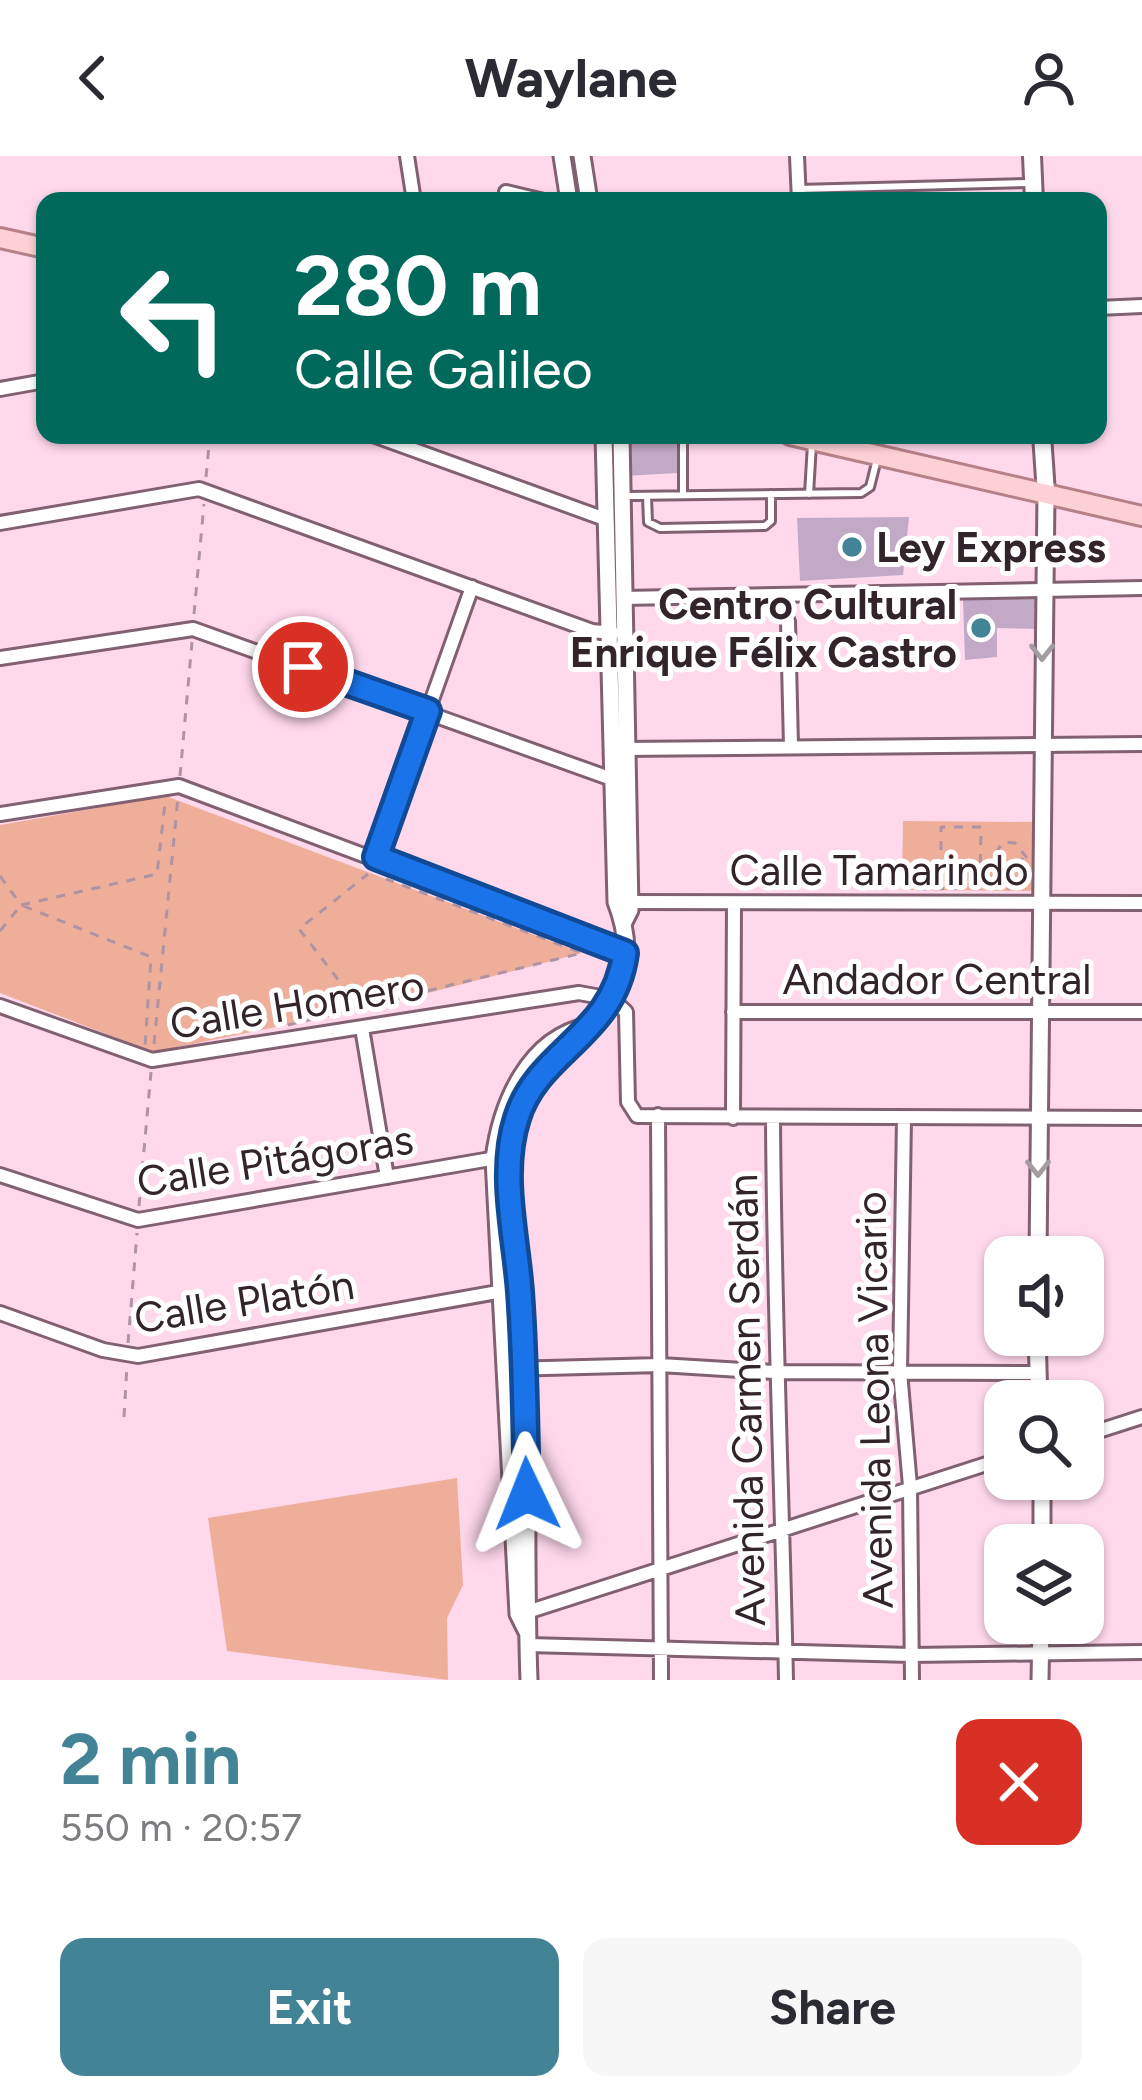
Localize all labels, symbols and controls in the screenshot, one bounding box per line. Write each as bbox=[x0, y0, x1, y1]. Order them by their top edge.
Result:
icon: back bbox=[60, 45, 126, 111]
icon: person bbox=[1016, 45, 1082, 111]
text: Waylane bbox=[465, 46, 677, 111]
text: 280 m bbox=[294, 235, 542, 336]
icon: left bbox=[96, 240, 252, 396]
text: Calle Galileo bbox=[294, 337, 593, 402]
place label: Ley Express bbox=[876, 522, 1106, 573]
marker: Ley Express bbox=[839, 534, 865, 560]
place label: Centro Cultural Enrique Félix Castro bbox=[570, 579, 957, 678]
marker: Centro Cultural Enrique Félix Castro bbox=[968, 615, 994, 641]
pin bbox=[252, 616, 354, 718]
icon: arrive bbox=[270, 634, 336, 700]
one-way arrow bbox=[1030, 643, 1056, 662]
street label: Calle Tamarindo bbox=[729, 845, 1029, 896]
street label: Andador Central bbox=[783, 954, 1091, 1005]
street label: Calle Homero bbox=[166, 959, 428, 1050]
street label: Calle Pitágoras bbox=[133, 1113, 417, 1207]
one-way arrow bbox=[1025, 1160, 1051, 1178]
street label: Avenida Carmen Serdán bbox=[717, 1173, 776, 1627]
street label: Avenida Leona Vicario bbox=[845, 1191, 904, 1609]
map controls bbox=[984, 1236, 1104, 1644]
button: sound bbox=[984, 1236, 1104, 1356]
street label: Calle Platón bbox=[130, 1259, 358, 1344]
button: search bbox=[984, 1380, 1104, 1500]
position arrow bbox=[464, 1431, 590, 1557]
button: layers bbox=[984, 1524, 1104, 1644]
text: 2 min bbox=[60, 1716, 241, 1802]
button: close bbox=[956, 1719, 1082, 1845]
text: 550 m · 20:57 bbox=[60, 1804, 302, 1851]
button: Exit bbox=[60, 1938, 559, 2076]
button: Share bbox=[583, 1938, 1082, 2076]

